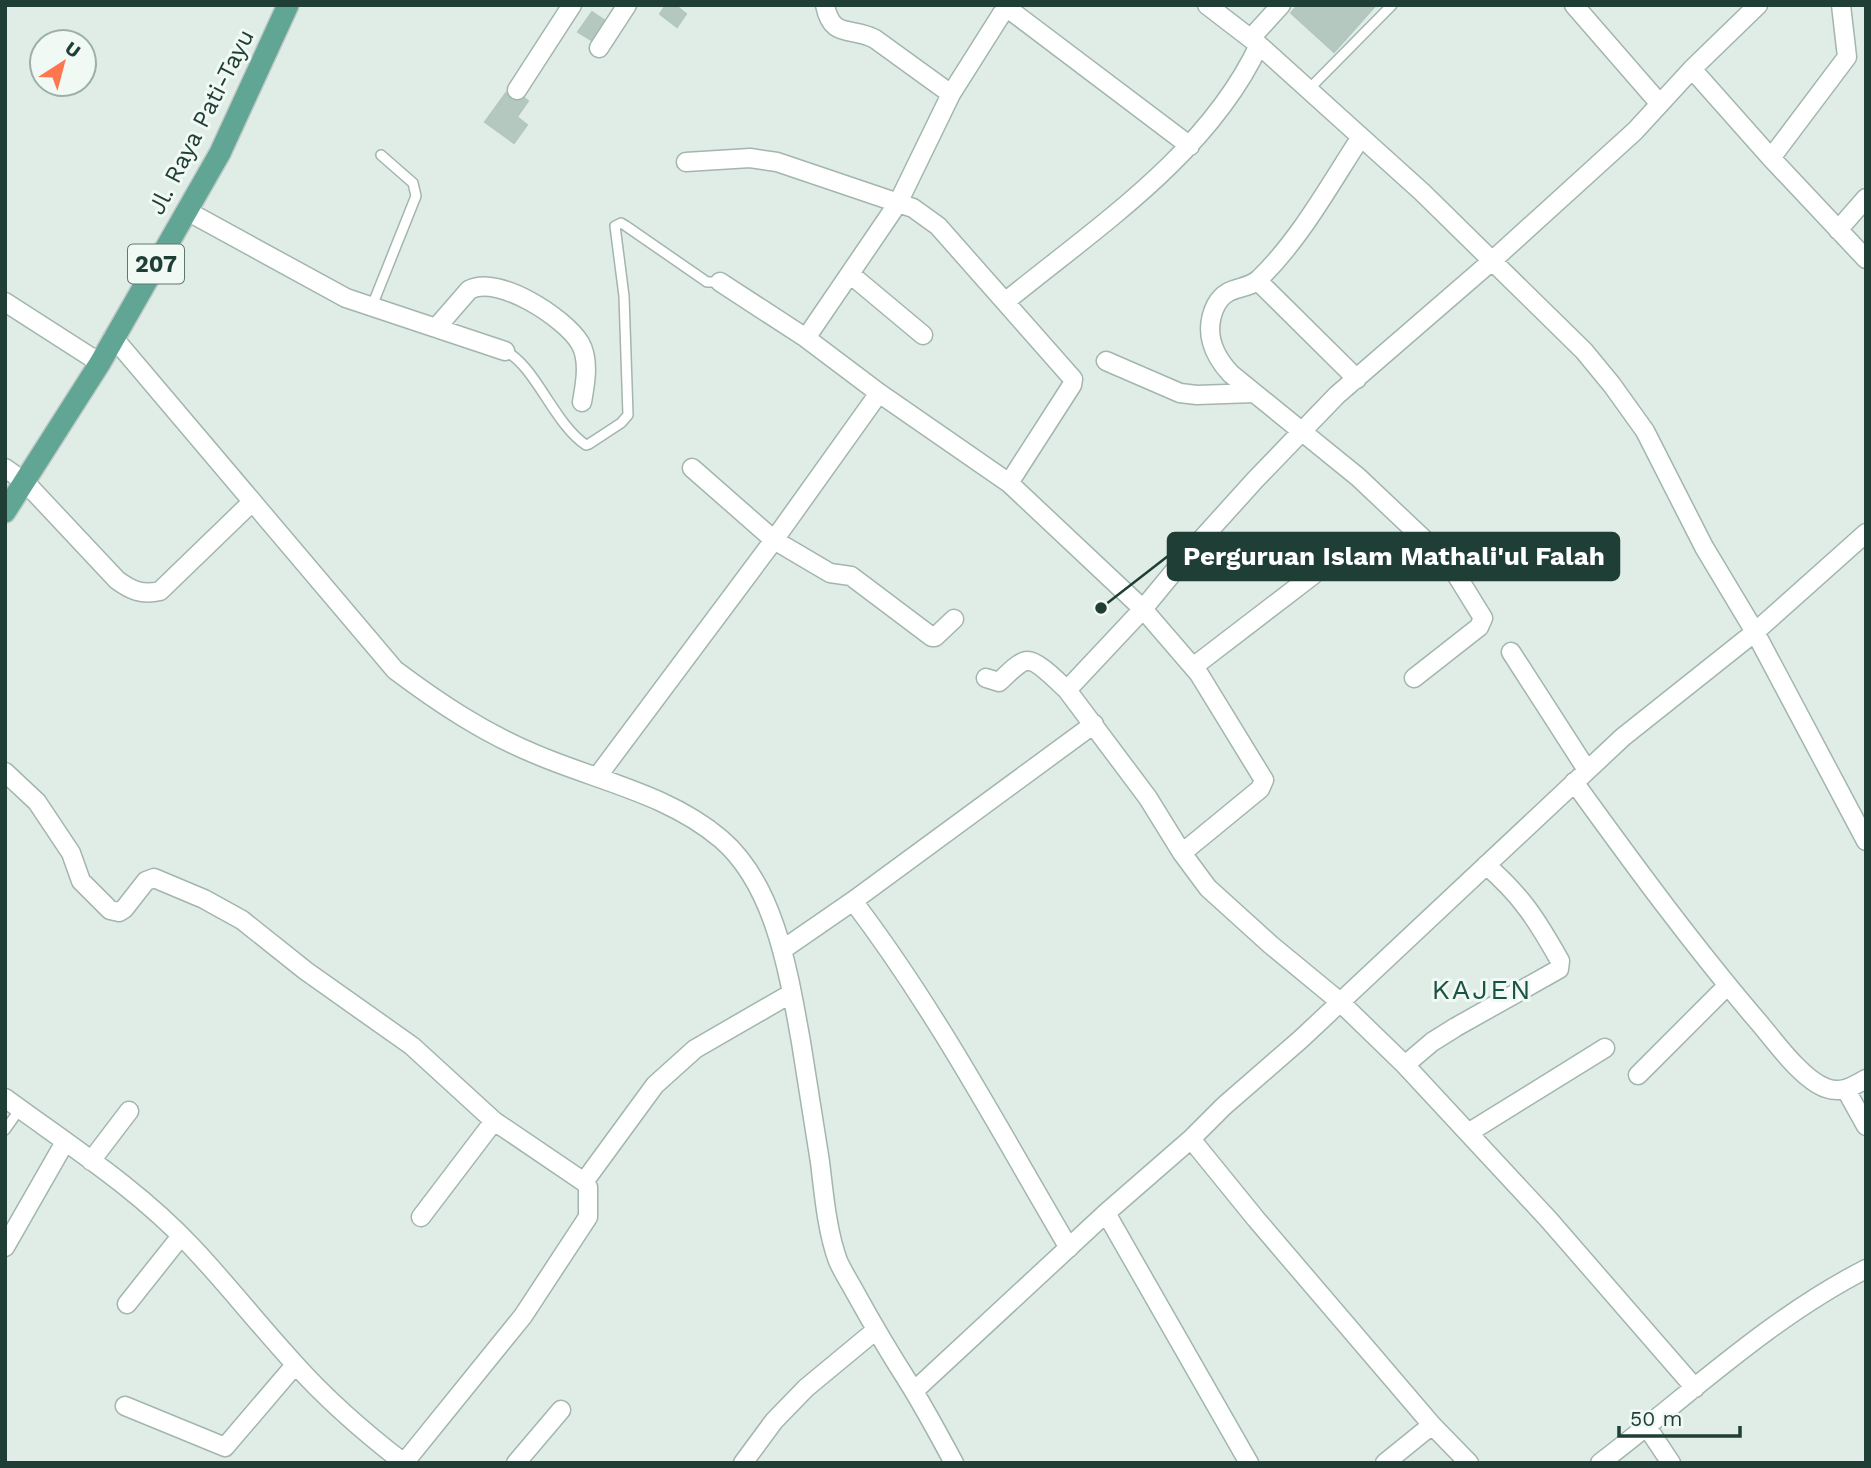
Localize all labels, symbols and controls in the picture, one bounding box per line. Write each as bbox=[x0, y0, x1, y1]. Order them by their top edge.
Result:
street label: Jl. Raya Pati-Tayu bbox=[142, 25, 260, 219]
north arrow bbox=[28, 28, 98, 98]
text: U bbox=[60, 36, 85, 63]
road number: 207 bbox=[128, 244, 184, 284]
callout: Perguruan Islam Mathali'ul Falah bbox=[1168, 533, 1619, 580]
text: Perguruan Islam Mathali'ul Falah bbox=[1183, 541, 1605, 571]
district label: KAJEN bbox=[1431, 973, 1533, 1006]
scale bar bbox=[1619, 1394, 1740, 1438]
text: 50 m bbox=[1630, 1406, 1682, 1431]

